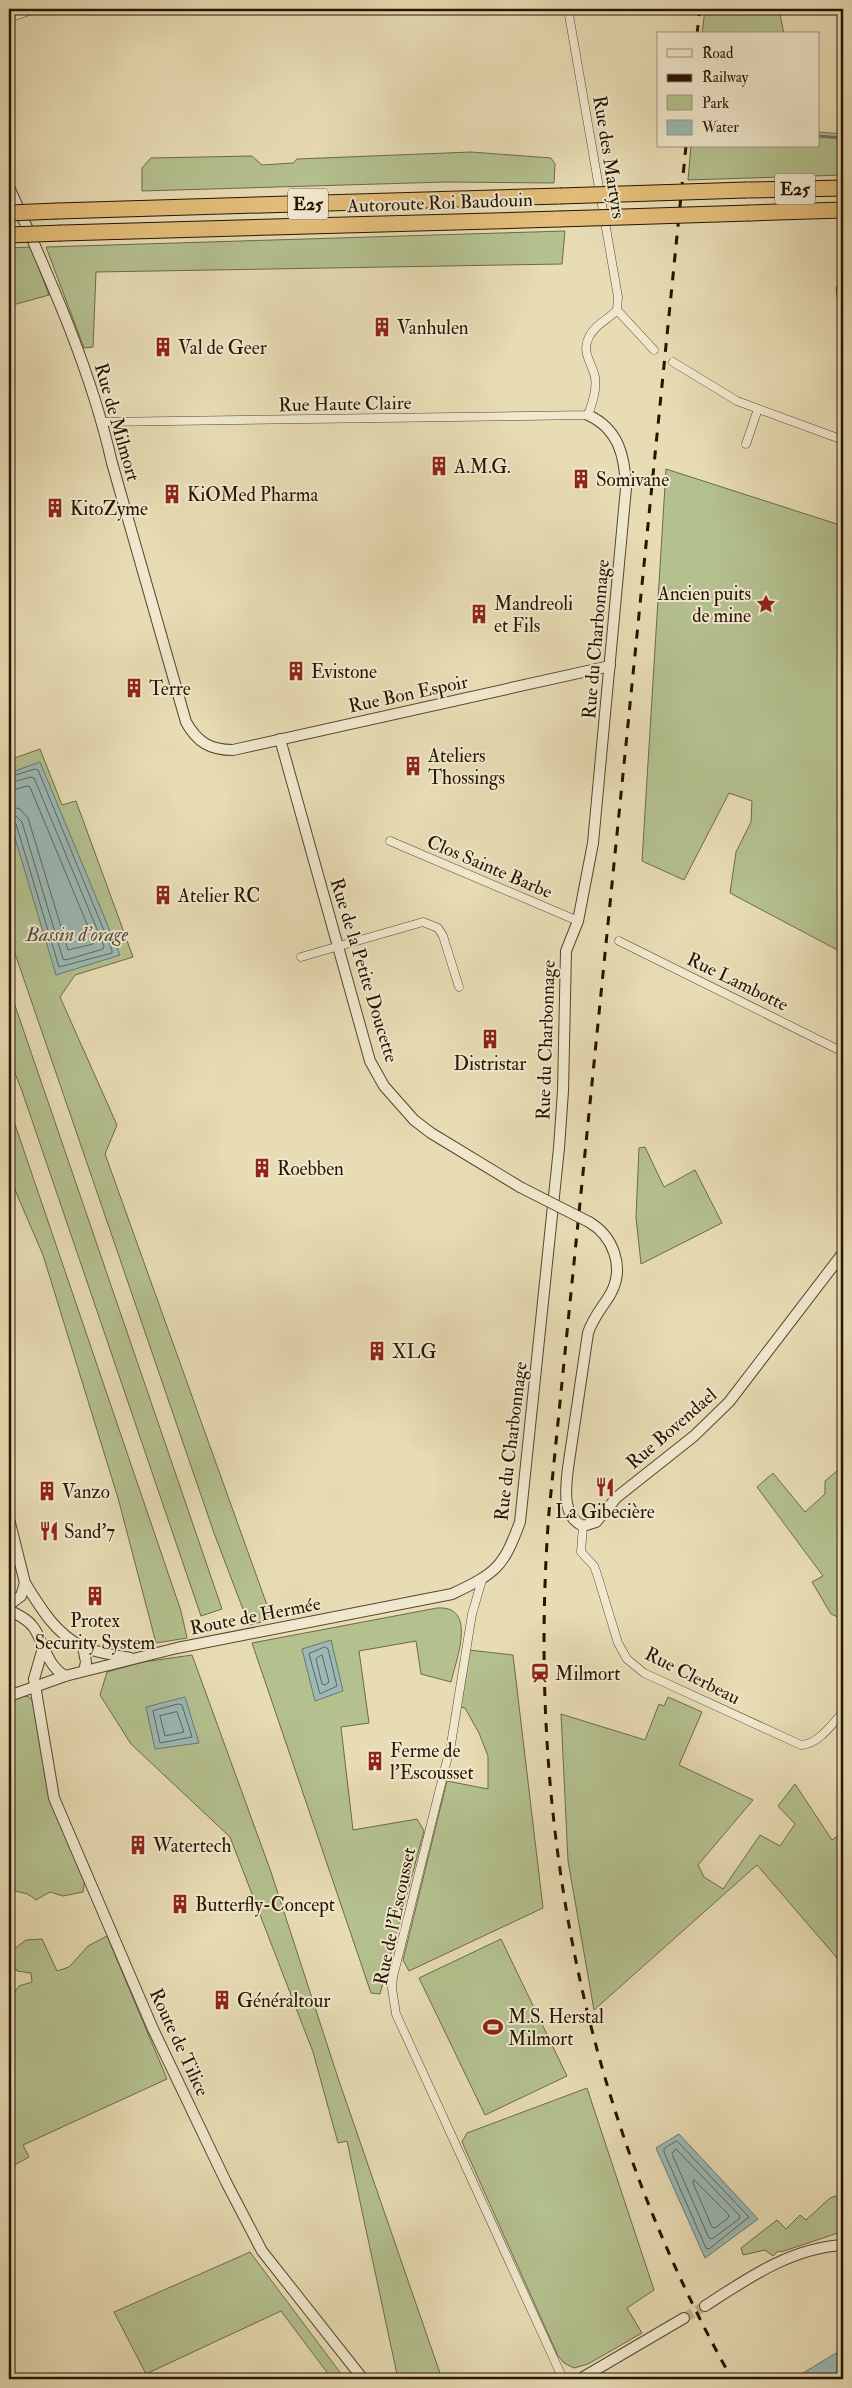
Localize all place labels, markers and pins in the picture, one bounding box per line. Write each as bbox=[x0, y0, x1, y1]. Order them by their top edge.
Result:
building icon: Vanhulen bbox=[371, 316, 393, 338]
place label: Vanhulen bbox=[397, 316, 469, 340]
building icon: Val de Geer bbox=[152, 336, 174, 358]
place label: Val de Geer bbox=[178, 336, 267, 360]
building icon: A.M.G. bbox=[428, 455, 450, 477]
place label: A.M.G. bbox=[453, 455, 511, 479]
building icon: Somivane bbox=[570, 468, 592, 490]
place label: Somivane bbox=[596, 468, 669, 492]
building icon: KiOMed Pharma bbox=[161, 483, 183, 505]
place label: KiOMed Pharma bbox=[187, 483, 319, 507]
building icon: KitoZyme bbox=[44, 497, 66, 519]
place label: KitoZyme bbox=[70, 497, 148, 521]
place label: Ancien puits de mine bbox=[657, 582, 751, 628]
place label: Mandreoli et Fils bbox=[494, 592, 573, 638]
place icon: Ancien puits de mine bbox=[755, 593, 777, 615]
building icon: Mandreoli et Fils bbox=[468, 603, 490, 625]
building icon: Evistone bbox=[285, 660, 307, 682]
place label: Evistone bbox=[311, 660, 377, 684]
building icon: Terre bbox=[123, 677, 145, 699]
place label: Terre bbox=[149, 677, 191, 701]
place label: Ateliers Thossings bbox=[427, 744, 505, 790]
building icon: Ateliers Thossings bbox=[402, 755, 424, 777]
building icon: Atelier RC bbox=[152, 884, 174, 906]
place label: Atelier RC bbox=[177, 884, 260, 908]
building icon: Distristar bbox=[479, 1028, 501, 1050]
place label: Distristar bbox=[454, 1052, 526, 1076]
building icon: Roebben bbox=[251, 1157, 273, 1179]
place label: Roebben bbox=[277, 1157, 344, 1181]
building icon: XLG bbox=[366, 1340, 388, 1362]
place label: XLG bbox=[392, 1340, 436, 1364]
restaurant icon: La Gibecière bbox=[594, 1476, 616, 1498]
building icon: Vanzo bbox=[36, 1480, 58, 1502]
place label: Vanzo bbox=[62, 1480, 110, 1504]
place label: La Gibecière bbox=[555, 1500, 655, 1524]
restaurant icon: Sand'7 bbox=[38, 1520, 60, 1542]
place label: Sand'7 bbox=[64, 1520, 115, 1544]
building icon: Protex Security System bbox=[84, 1585, 106, 1607]
place label: Protex Security System bbox=[35, 1609, 156, 1655]
station icon: Milmort bbox=[529, 1662, 551, 1684]
place label: Milmort bbox=[555, 1662, 620, 1686]
place label: Ferme de l'Escousset bbox=[390, 1739, 474, 1785]
building icon: Ferme de l'Escousset bbox=[364, 1750, 386, 1772]
building icon: Watertech bbox=[127, 1834, 149, 1856]
place label: Watertech bbox=[152, 1834, 231, 1858]
building icon: Butterfly-Concept bbox=[169, 1893, 191, 1915]
place label: Butterfly-Concept bbox=[195, 1893, 335, 1918]
building icon: Généraltour bbox=[211, 1989, 233, 2011]
place label: Généraltour bbox=[237, 1989, 330, 2013]
place label: M.S. Herstal Milmort bbox=[508, 2005, 604, 2051]
sports icon: M.S. Herstal Milmort bbox=[482, 2016, 504, 2038]

